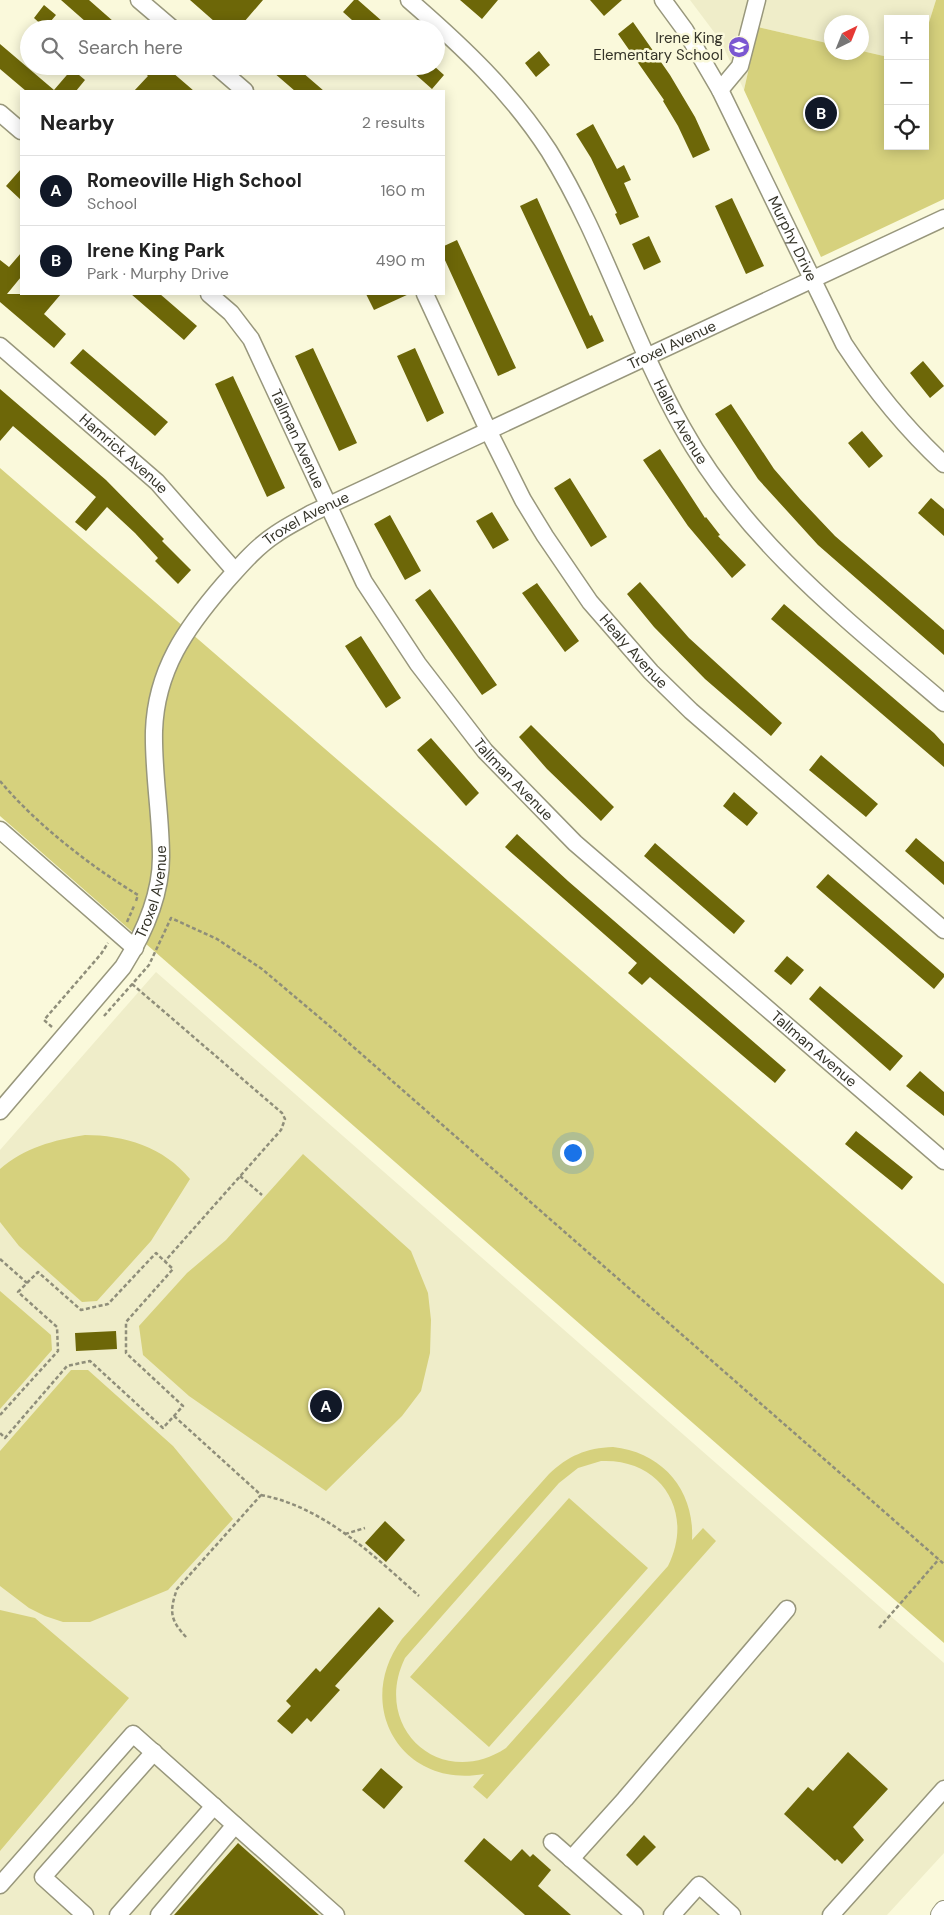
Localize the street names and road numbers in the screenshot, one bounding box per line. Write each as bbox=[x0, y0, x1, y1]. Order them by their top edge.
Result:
street label: Murphy Drive bbox=[763, 193, 822, 285]
street label: Troxel Avenue bbox=[624, 316, 719, 374]
street label: Haller Avenue bbox=[649, 376, 712, 468]
street label: Tallman Avenue bbox=[266, 386, 329, 492]
street label: Hamrick Avenue bbox=[75, 409, 173, 498]
street label: Troxel Avenue bbox=[259, 487, 352, 550]
street label: Healy Avenue bbox=[595, 610, 672, 693]
street label: Tallman Avenue bbox=[469, 734, 558, 825]
street label: Troxel Avenue bbox=[130, 845, 171, 942]
street label: Tallman Avenue bbox=[767, 1006, 861, 1092]

